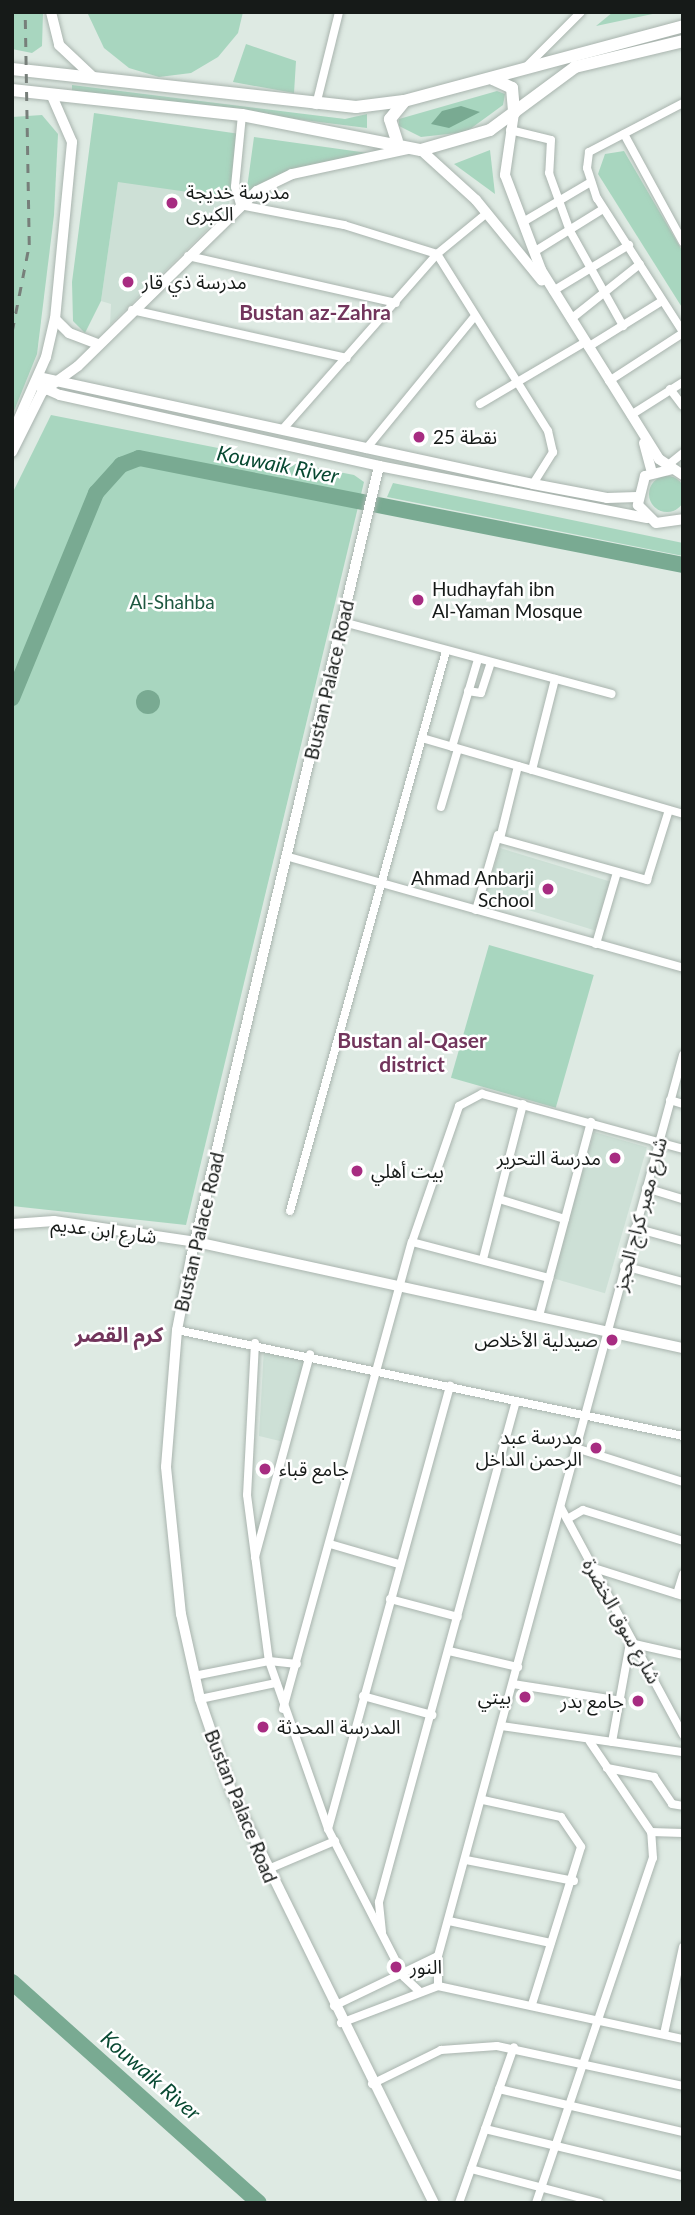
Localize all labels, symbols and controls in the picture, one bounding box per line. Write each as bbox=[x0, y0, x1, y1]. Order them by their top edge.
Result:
place label: مدرسة خديجة الكبرى bbox=[186, 181, 290, 225]
marker: مدرسة خديجة الكبرى bbox=[164, 195, 180, 211]
place label: مدرسة ذي قار bbox=[142, 271, 247, 293]
marker: مدرسة ذي قار bbox=[120, 274, 136, 290]
district label: Bustan az-Zahra bbox=[239, 299, 391, 325]
place label: نقطة 25 bbox=[433, 426, 497, 448]
marker: نقطة 25 bbox=[411, 429, 427, 445]
water label: Kouwaik River bbox=[215, 440, 341, 488]
place label: Hudhayfah ibn Al-Yaman Mosque bbox=[432, 578, 582, 622]
park label: Al-Shahba bbox=[129, 591, 215, 613]
marker: Hudhayfah ibn Al-Yaman Mosque bbox=[410, 592, 426, 608]
street label: Bustan Palace Road bbox=[300, 598, 358, 762]
place label: Ahmad Anbarji School bbox=[410, 867, 534, 911]
marker: Ahmad Anbarji School bbox=[540, 881, 556, 897]
district label: Bustan al-Qaser district bbox=[337, 1027, 487, 1077]
street label: شارع معبر كراج الحجز bbox=[609, 1135, 671, 1293]
place label: مدرسة التحرير bbox=[497, 1147, 601, 1169]
street label: Bustan Palace Road bbox=[170, 1150, 228, 1314]
marker: مدرسة التحرير bbox=[607, 1150, 623, 1166]
place label: بيت أهلي bbox=[371, 1160, 444, 1182]
marker: بيت أهلي bbox=[349, 1163, 365, 1179]
street label: شارع ابن عديم bbox=[50, 1212, 158, 1248]
district label: كرم القصر bbox=[75, 1321, 163, 1347]
place label: صيدلية اﻷخلاص bbox=[475, 1329, 598, 1351]
marker: صيدلية اﻷخلاص bbox=[604, 1332, 620, 1348]
place label: مدرسة عبد الرحمن الداخل bbox=[476, 1426, 582, 1470]
marker: مدرسة عبد الرحمن الداخل bbox=[588, 1440, 604, 1456]
place label: جامع قباء bbox=[279, 1458, 349, 1480]
marker: جامع قباء bbox=[257, 1461, 273, 1477]
street label: شارع سوق الخضرة bbox=[578, 1555, 666, 1687]
place label: بيتي bbox=[478, 1686, 511, 1708]
marker: بيتي bbox=[517, 1689, 533, 1705]
place label: جامع بدر bbox=[560, 1690, 624, 1712]
marker: جامع بدر bbox=[630, 1693, 646, 1709]
place label: المدرسة المحدثة bbox=[277, 1716, 401, 1738]
marker: المدرسة المحدثة bbox=[255, 1719, 271, 1735]
street label: Bustan Palace Road bbox=[200, 1726, 282, 1886]
place label: النور bbox=[410, 1956, 442, 1978]
marker: النور bbox=[388, 1959, 404, 1975]
water label: Kouwaik River bbox=[96, 2025, 206, 2125]

